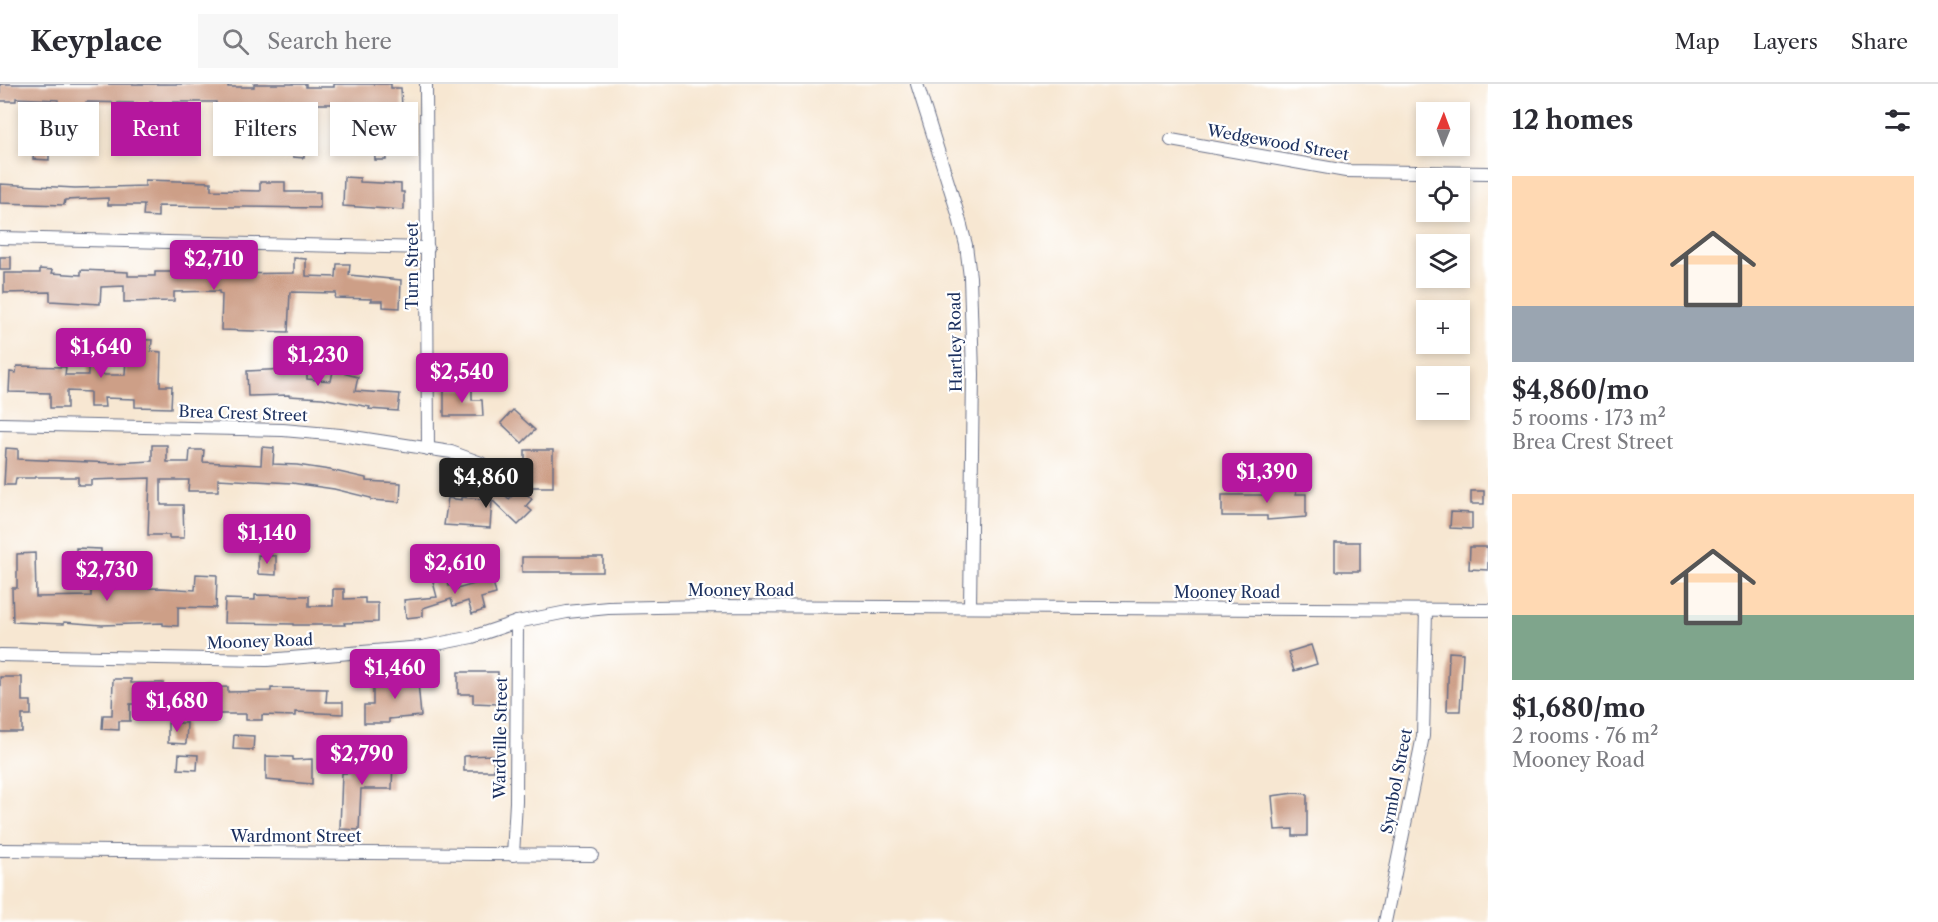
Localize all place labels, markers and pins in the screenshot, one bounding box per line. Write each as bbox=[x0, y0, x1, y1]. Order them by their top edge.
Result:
pin: $2,710 bbox=[165, 240, 263, 291]
pin: $1,640 bbox=[52, 328, 150, 379]
pin: $1,230 bbox=[269, 336, 367, 387]
pin: $2,540 bbox=[413, 353, 511, 404]
pin: $1,390 bbox=[1218, 453, 1316, 504]
pin: $4,860 bbox=[437, 458, 535, 509]
pin: $1,140 bbox=[218, 514, 316, 565]
pin: $2,610 bbox=[406, 544, 504, 595]
pin: $2,730 bbox=[58, 551, 156, 602]
pin: $1,460 bbox=[346, 649, 444, 700]
pin: $1,680 bbox=[128, 682, 226, 733]
pin: $2,790 bbox=[313, 735, 411, 786]

